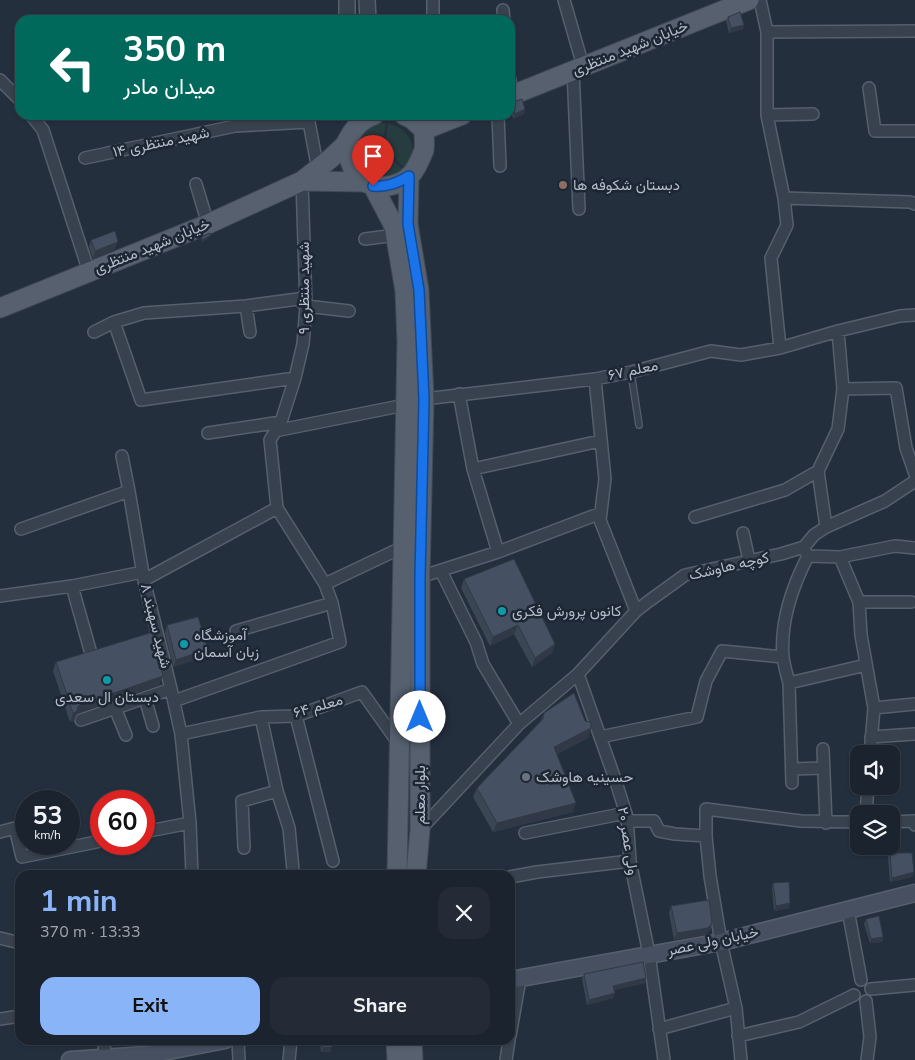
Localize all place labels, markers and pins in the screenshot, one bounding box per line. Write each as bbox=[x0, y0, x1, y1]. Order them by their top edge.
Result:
pin bbox=[352, 135, 394, 186]
place label: دبستان شکوفه ها bbox=[573, 175, 680, 195]
marker: دبستان شکوفه ها bbox=[557, 179, 569, 191]
place label: کانون پرورش فکری bbox=[512, 601, 622, 621]
marker: کانون پرورش فکری bbox=[496, 605, 508, 617]
place label: آموزشگاه زبان آسمان bbox=[194, 625, 259, 662]
marker: آموزشگاه زبان آسمان bbox=[178, 638, 190, 650]
marker: دبستان ال سعدی bbox=[101, 674, 113, 686]
place label: دبستان ال سعدی bbox=[55, 687, 159, 707]
place label: حسینیه هاوشک bbox=[536, 767, 633, 787]
marker: حسینیه هاوشک bbox=[520, 771, 532, 783]

